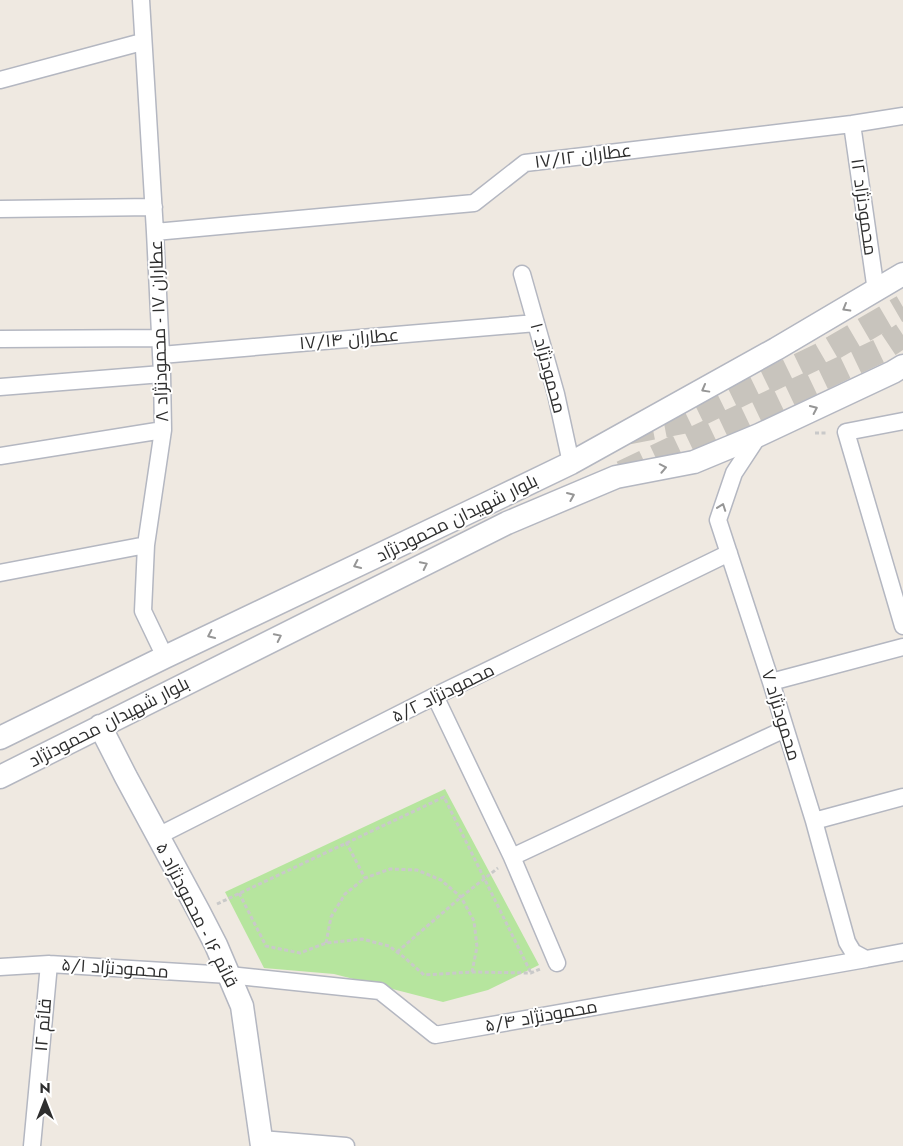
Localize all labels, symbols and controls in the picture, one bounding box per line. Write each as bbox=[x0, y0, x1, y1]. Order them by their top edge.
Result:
street label: عطاران ۱۷/۱۲ bbox=[533, 137, 633, 175]
street label: محمودنژاد ۱۲ bbox=[844, 157, 884, 257]
street label: عطاران ۱۷ - محمودنژاد ۸ bbox=[143, 240, 175, 422]
one-way arrow bbox=[843, 302, 852, 312]
street label: محمودنژاد ۱۰ bbox=[523, 320, 573, 416]
street label: عطاران ۱۷/۱۴ bbox=[298, 322, 400, 356]
one-way arrow bbox=[701, 382, 710, 392]
one-way arrow bbox=[809, 405, 818, 416]
one-way arrow bbox=[659, 463, 668, 473]
street label: بلوار شهیدان محمودنژاد bbox=[372, 468, 542, 568]
one-way arrow bbox=[566, 491, 575, 502]
one-way arrow bbox=[717, 503, 727, 511]
one-way arrow bbox=[354, 559, 363, 569]
one-way arrow bbox=[419, 561, 428, 571]
one-way arrow bbox=[207, 629, 216, 639]
one-way arrow bbox=[273, 633, 282, 643]
street label: محمودنژاد ۵/۲ bbox=[387, 657, 499, 729]
street label: محمودنژاد ۷ bbox=[755, 666, 807, 764]
street label: بلوار شهیدان محمودنژاد bbox=[24, 670, 194, 774]
street label: قائم ۱۶ - محمودنژاد ۵ bbox=[149, 838, 245, 992]
street label: محمودنژاد ۵/۱ bbox=[60, 951, 170, 985]
street label: محمودنژاد ۵/۴ bbox=[483, 993, 599, 1039]
street label: قائم ۱۲ bbox=[28, 997, 58, 1053]
north arrow bbox=[20, 1076, 70, 1126]
text: N bbox=[39, 1078, 51, 1098]

